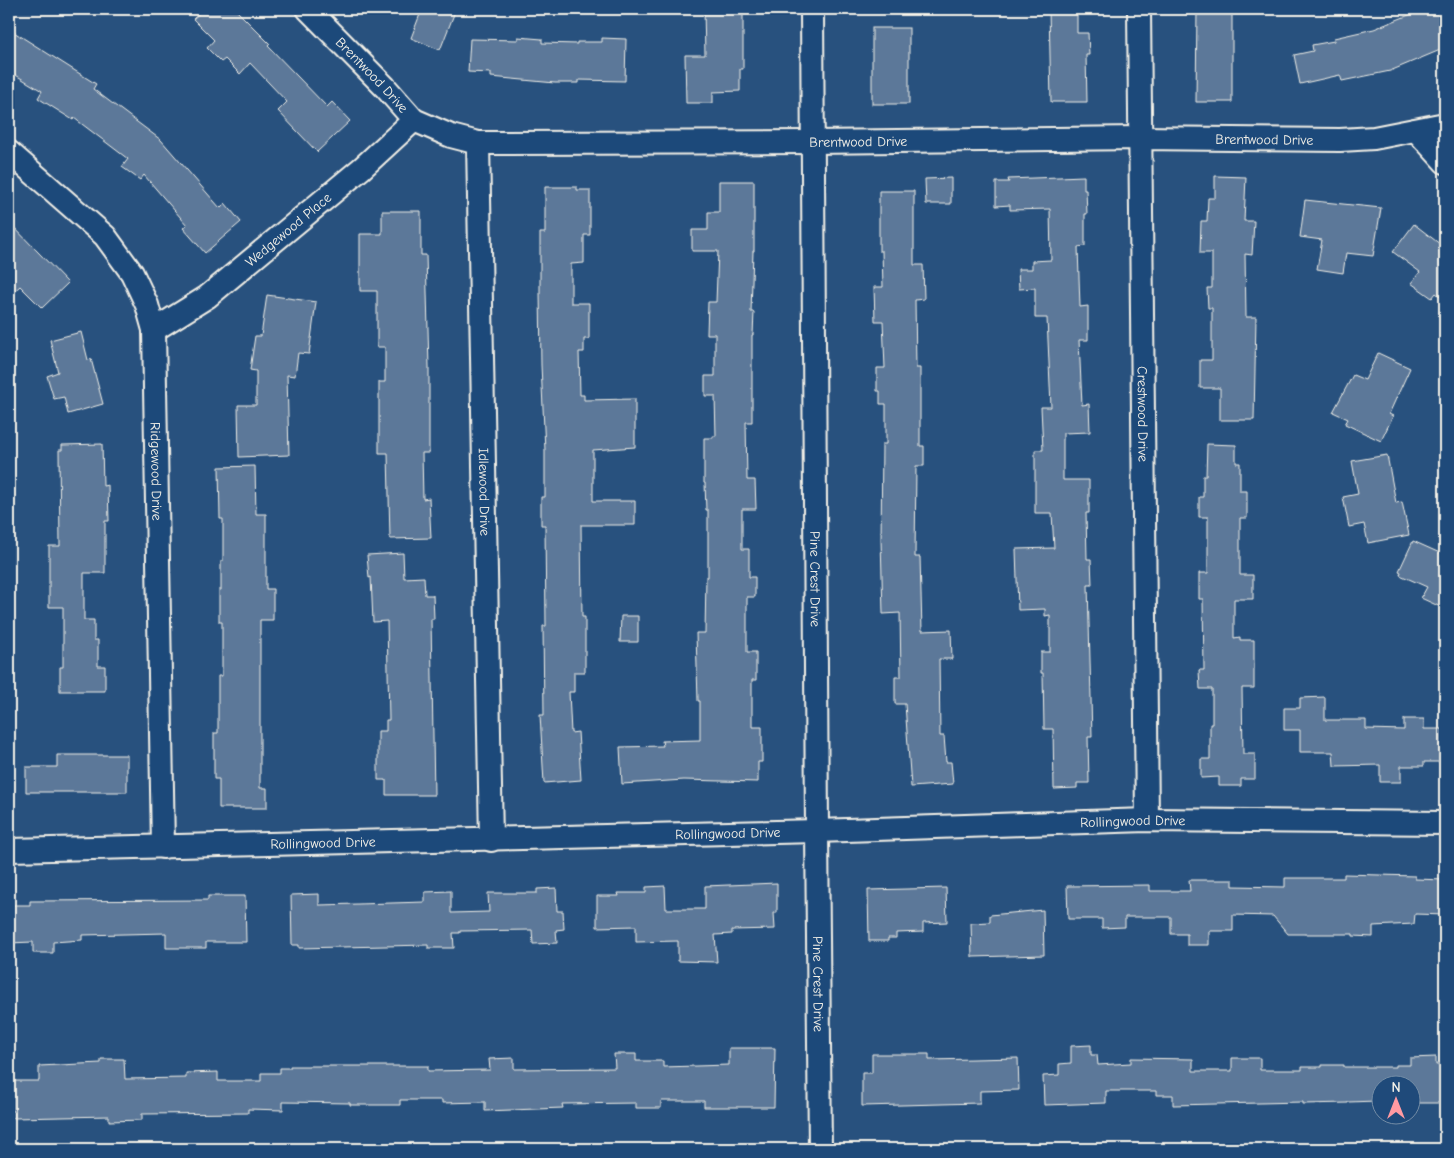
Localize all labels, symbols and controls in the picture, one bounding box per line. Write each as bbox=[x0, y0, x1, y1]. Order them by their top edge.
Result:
street label: Brentwood Drive bbox=[332, 34, 412, 117]
street label: Brentwood Drive bbox=[1215, 131, 1313, 149]
street label: Brentwood Drive bbox=[809, 133, 907, 151]
street label: Wedgewood Place bbox=[242, 189, 335, 271]
street label: Crestwood Drive bbox=[1134, 366, 1151, 462]
street label: Ridgewood Drive bbox=[147, 422, 165, 521]
street label: Idlewood Drive bbox=[475, 448, 493, 536]
street label: Pine Crest Drive bbox=[806, 531, 824, 627]
street label: Rollingwood Drive bbox=[1080, 812, 1185, 831]
street label: Rollingwood Drive bbox=[675, 824, 781, 843]
street label: Rollingwood Drive bbox=[270, 833, 376, 853]
street label: Pine Crest Drive bbox=[809, 936, 827, 1032]
north arrow bbox=[1372, 1076, 1422, 1126]
text: N bbox=[1391, 1079, 1401, 1096]

